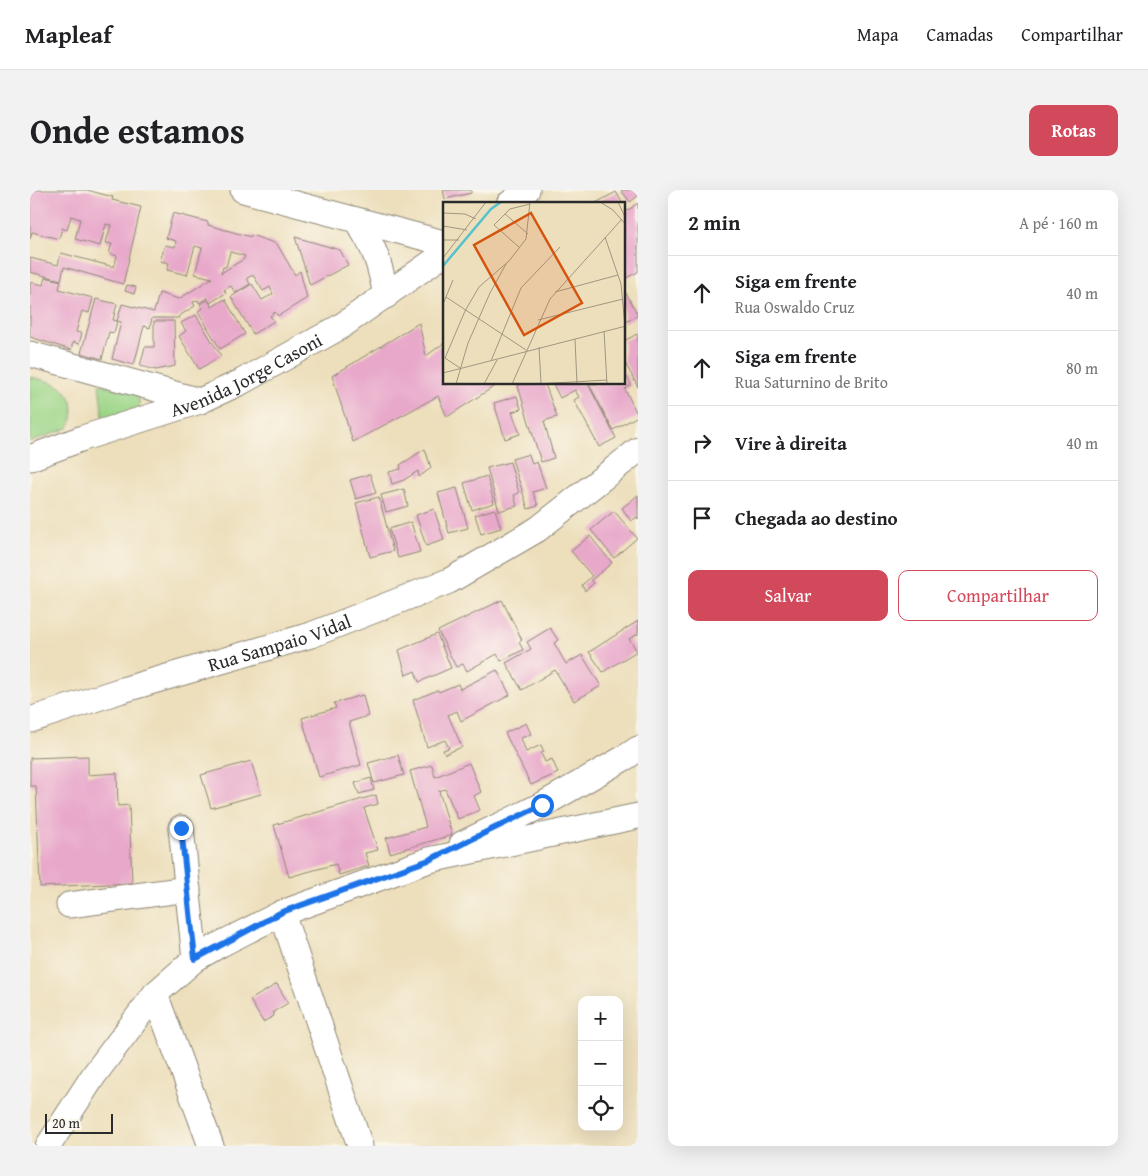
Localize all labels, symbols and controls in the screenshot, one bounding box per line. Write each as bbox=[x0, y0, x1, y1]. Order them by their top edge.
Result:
text: Mapleaf bbox=[25, 17, 112, 52]
text: Mapa bbox=[857, 21, 898, 48]
text: Camadas bbox=[926, 21, 993, 48]
text: Compartilhar bbox=[1021, 21, 1123, 48]
text: Onde estamos bbox=[30, 105, 245, 156]
button: Rotas bbox=[1029, 105, 1118, 156]
inset map bbox=[443, 202, 626, 385]
text: 2 min bbox=[688, 207, 740, 238]
text: A pé · 160 m bbox=[1019, 211, 1098, 235]
text: Siga em frente bbox=[735, 267, 857, 295]
icon: ahead bbox=[688, 279, 716, 307]
text: 40 m bbox=[1066, 281, 1098, 305]
text: Rua Oswaldo Cruz bbox=[735, 295, 854, 319]
street label: Avenida Jorge Casoni bbox=[167, 326, 327, 424]
text: Siga em frente bbox=[735, 342, 857, 370]
icon: ahead bbox=[688, 354, 716, 382]
text: 80 m bbox=[1066, 356, 1098, 380]
text: Rua Saturnino de Brito bbox=[735, 370, 888, 394]
icon: right bbox=[688, 429, 716, 457]
text: Vire à direita bbox=[735, 429, 847, 457]
text: 40 m bbox=[1066, 431, 1098, 455]
icon: arrive bbox=[688, 504, 716, 532]
text: Chegada ao destino bbox=[735, 504, 898, 532]
button: Salvar bbox=[688, 570, 888, 621]
button: Compartilhar bbox=[898, 570, 1098, 621]
street label: Rua Sampaio Vidal bbox=[204, 607, 355, 678]
route start bbox=[531, 794, 554, 817]
route end bbox=[170, 817, 193, 840]
map controls bbox=[578, 996, 623, 1131]
button: + bbox=[578, 996, 623, 1041]
button: − bbox=[578, 1041, 623, 1086]
button: locate bbox=[578, 1086, 623, 1131]
scale bar bbox=[45, 1111, 112, 1134]
text: 20 m bbox=[52, 1113, 80, 1133]

